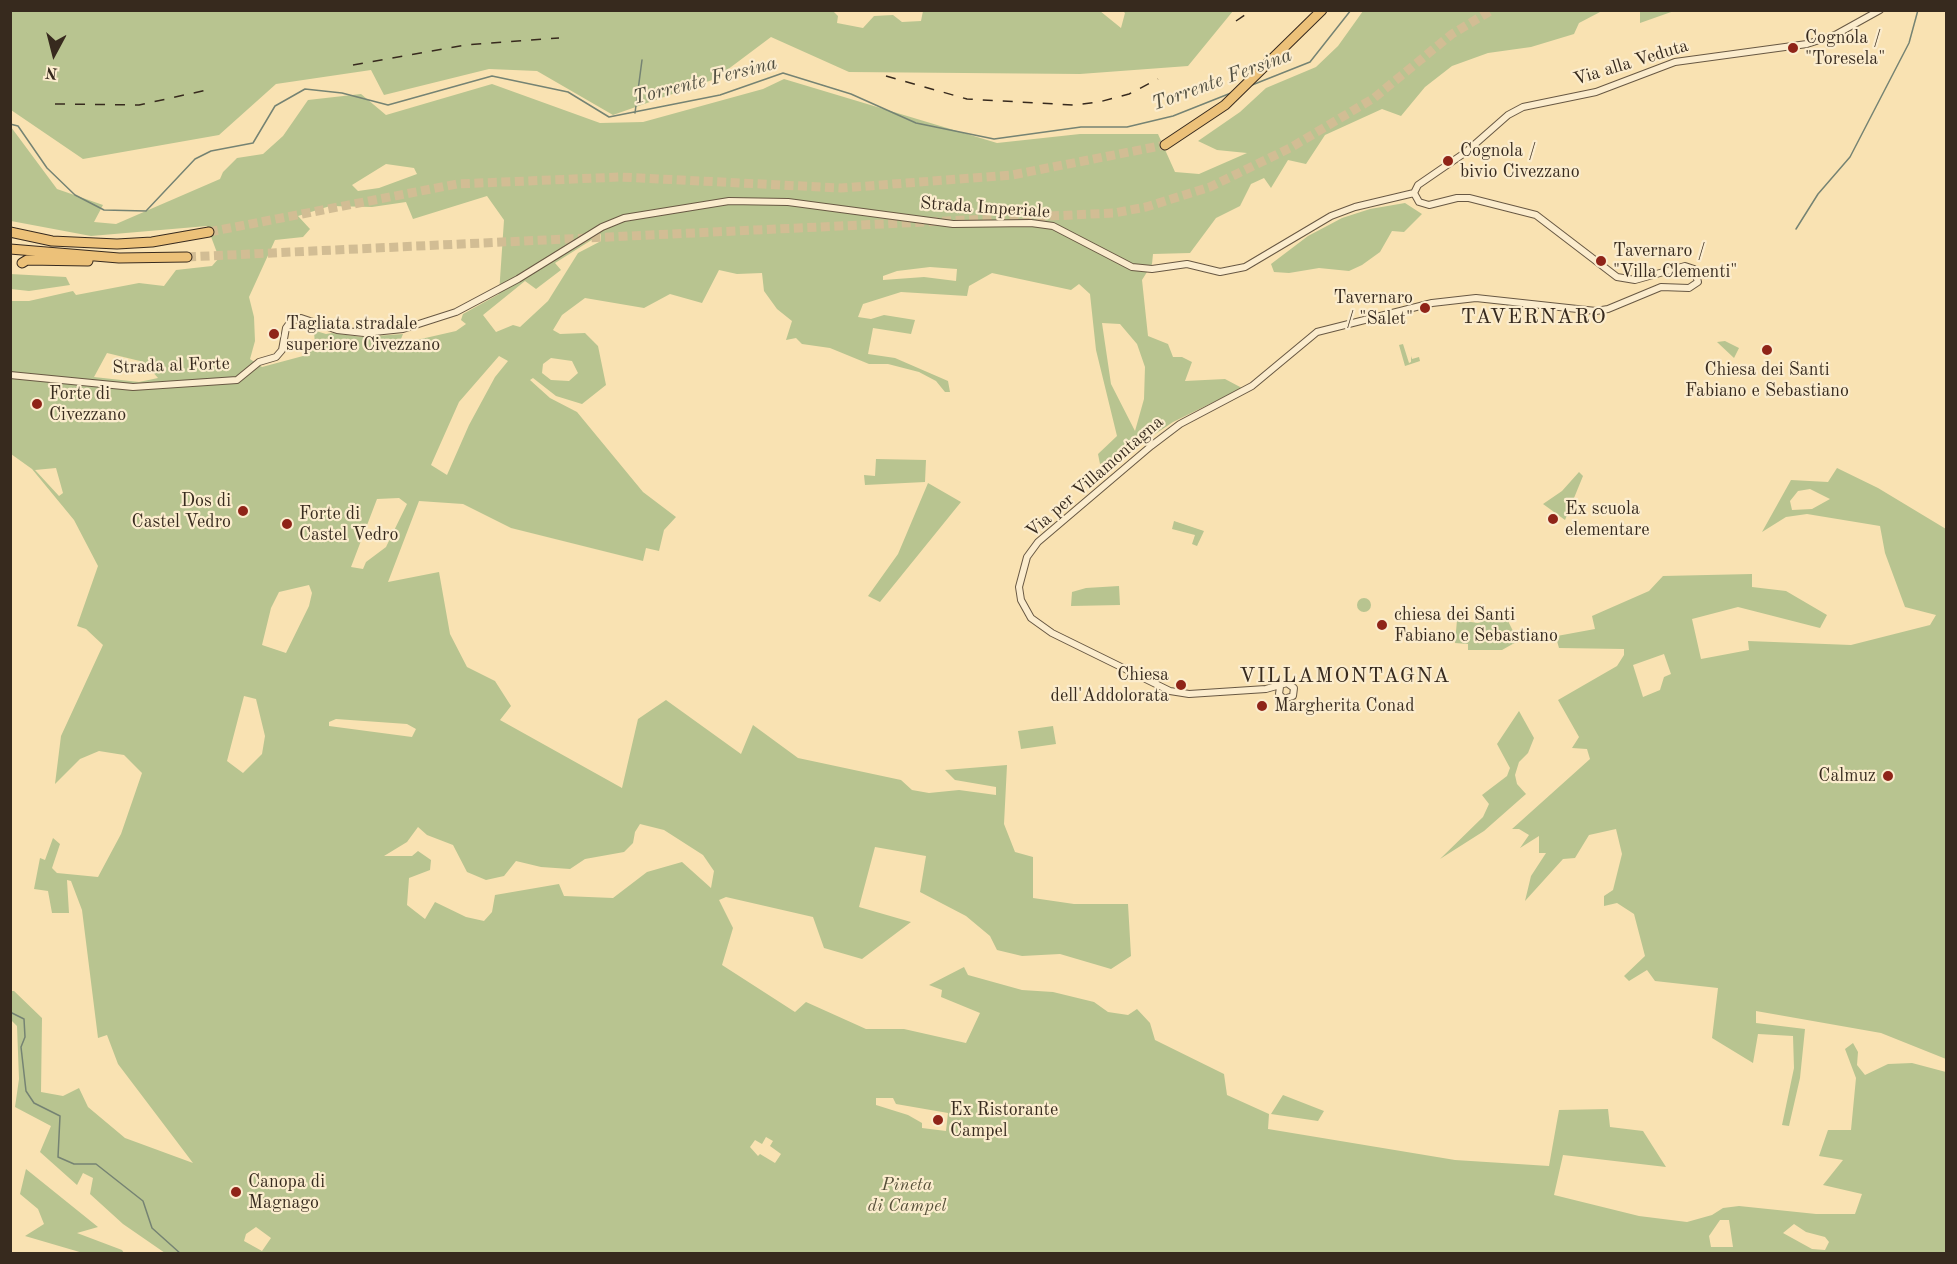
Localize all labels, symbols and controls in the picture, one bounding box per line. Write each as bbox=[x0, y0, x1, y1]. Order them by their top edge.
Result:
north arrow bbox=[24, 24, 84, 84]
place label: Cognola / "Toresela" bbox=[1805, 27, 1885, 70]
street label: Via alla Veduta bbox=[1571, 35, 1691, 91]
marker: Cognola / "Toresela" bbox=[1786, 41, 1800, 55]
water label: Torrente Fersina bbox=[1148, 43, 1296, 117]
water label: Torrente Fersina bbox=[630, 51, 780, 111]
text: N bbox=[45, 63, 59, 81]
place label: Cognola / bivio Civezzano bbox=[1460, 140, 1580, 182]
marker: Cognola / bivio Civezzano bbox=[1441, 154, 1455, 168]
street label: Strada Imperiale bbox=[919, 193, 1051, 223]
place label: Tavernaro / "Villa Clementi" bbox=[1613, 240, 1737, 282]
marker: Tavernaro / "Villa Clementi" bbox=[1594, 254, 1608, 268]
place label: Tavernaro / "Salet" bbox=[1334, 287, 1413, 330]
marker: Tavernaro / "Salet" bbox=[1418, 301, 1432, 315]
district label: TAVERNARO bbox=[1461, 304, 1607, 330]
place label: Tagliata stradale superiore Civezzano bbox=[286, 313, 440, 356]
marker: Tagliata stradale superiore Civezzano bbox=[267, 327, 281, 341]
marker: Chiesa dei Santi Fabiano e Sebastiano bbox=[1760, 343, 1774, 357]
street label: Strada al Forte bbox=[112, 353, 230, 379]
place label: Chiesa dei Santi Fabiano e Sebastiano bbox=[1685, 359, 1849, 401]
place label: Forte di Civezzano bbox=[49, 383, 126, 426]
marker: Forte di Civezzano bbox=[30, 397, 44, 411]
street label: Via per Villamontagna bbox=[1022, 411, 1168, 543]
place label: Dos di Castel Vedro bbox=[132, 490, 231, 532]
place label: Ex scuola elementare bbox=[1565, 498, 1650, 540]
place label: Forte di Castel Vedro bbox=[299, 503, 398, 546]
marker: Dos di Castel Vedro bbox=[236, 504, 250, 518]
marker: Ex scuola elementare bbox=[1546, 512, 1560, 526]
marker: Forte di Castel Vedro bbox=[280, 517, 294, 531]
place label: chiesa dei Santi Fabiano e Sebastiano bbox=[1394, 604, 1558, 646]
marker: chiesa dei Santi Fabiano e Sebastiano bbox=[1375, 618, 1389, 632]
district label: VILLAMONTAGNA bbox=[1239, 663, 1451, 689]
place label: Chiesa dell'Addolorata bbox=[1051, 664, 1169, 706]
marker: Chiesa dell'Addolorata bbox=[1174, 678, 1188, 692]
place label: Margherita Conad bbox=[1274, 695, 1415, 717]
marker: Margherita Conad bbox=[1255, 699, 1269, 713]
place label: Calmuz bbox=[1818, 765, 1876, 787]
marker: Calmuz bbox=[1881, 769, 1895, 783]
place label: Ex Ristorante Campel bbox=[950, 1099, 1058, 1142]
marker: Ex Ristorante Campel bbox=[931, 1113, 945, 1127]
place label: Canopa di Magnago bbox=[248, 1171, 325, 1214]
park label: Pineta di Campel bbox=[867, 1174, 947, 1216]
marker: Canopa di Magnago bbox=[229, 1185, 243, 1199]

